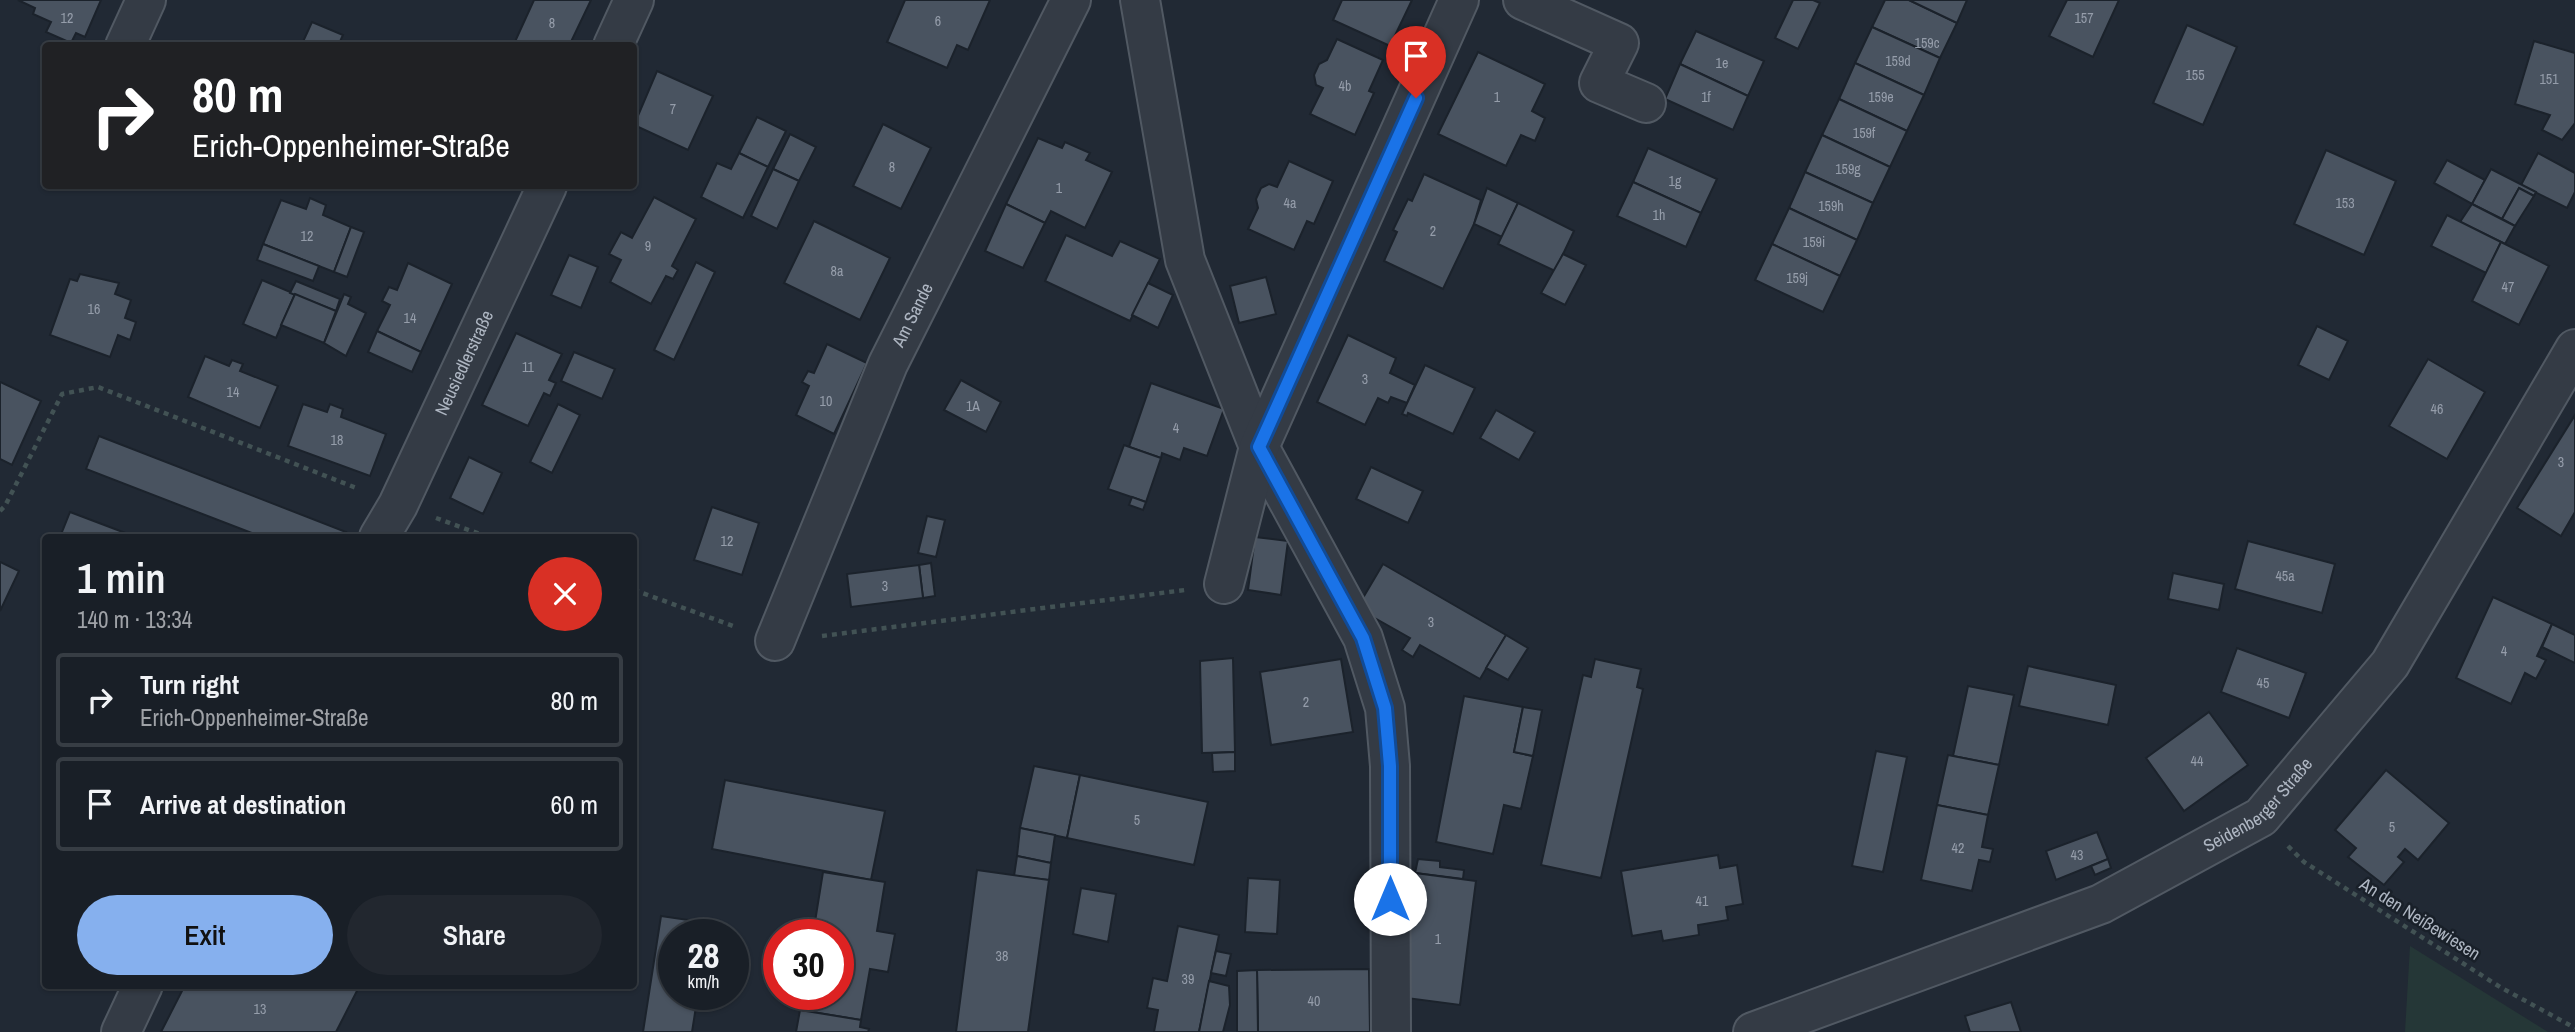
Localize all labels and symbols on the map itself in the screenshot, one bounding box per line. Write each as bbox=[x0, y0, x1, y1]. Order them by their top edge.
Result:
house number: 12 bbox=[61, 9, 73, 27]
house number: 157 bbox=[2074, 9, 2094, 27]
house number: 6 bbox=[935, 12, 941, 30]
house number: 8 bbox=[549, 14, 555, 32]
pin bbox=[1386, 26, 1446, 98]
house number: 159c bbox=[1915, 34, 1940, 52]
house number: 159d bbox=[1885, 52, 1911, 70]
house number: 1e bbox=[1716, 54, 1728, 72]
house number: 155 bbox=[2185, 66, 2205, 84]
house number: 151 bbox=[2539, 70, 2559, 88]
house number: 4b bbox=[1339, 77, 1351, 95]
house number: 1 bbox=[1494, 88, 1501, 106]
house number: 1f bbox=[1701, 88, 1712, 106]
house number: 159e bbox=[1868, 88, 1894, 106]
house number: 7 bbox=[670, 100, 676, 118]
house number: 159f bbox=[1853, 124, 1876, 142]
house number: 8 bbox=[889, 158, 895, 176]
house number: 159g bbox=[1835, 160, 1861, 178]
house number: 1g bbox=[1669, 172, 1682, 190]
house number: 1 bbox=[1056, 179, 1063, 197]
house number: 4a bbox=[1284, 194, 1297, 212]
house number: 153 bbox=[2335, 194, 2355, 212]
house number: 159h bbox=[1818, 197, 1844, 215]
house number: 1h bbox=[1653, 206, 1665, 224]
house number: 2 bbox=[1430, 222, 1436, 240]
house number: 12 bbox=[301, 227, 313, 245]
house number: 159i bbox=[1803, 233, 1825, 251]
house number: 9 bbox=[645, 237, 651, 255]
house number: 8a bbox=[831, 262, 844, 280]
house number: 159j bbox=[1786, 269, 1808, 287]
street label: Am Sande bbox=[885, 278, 939, 352]
house number: 47 bbox=[2502, 278, 2514, 296]
house number: 16 bbox=[88, 300, 100, 318]
street label: Neusiedlerstraße bbox=[429, 306, 499, 419]
house number: 14 bbox=[404, 309, 417, 327]
house number: 11 bbox=[522, 358, 535, 376]
house number: 3 bbox=[1362, 370, 1368, 388]
house number: 14 bbox=[227, 383, 240, 401]
house number: 10 bbox=[820, 392, 832, 410]
house number: 1A bbox=[966, 397, 980, 415]
house number: 46 bbox=[2431, 400, 2443, 418]
house number: 4 bbox=[1173, 419, 1180, 437]
house number: 18 bbox=[331, 431, 343, 449]
house number: 3 bbox=[2558, 453, 2564, 471]
house number: 12 bbox=[721, 532, 733, 550]
house number: 45a bbox=[2275, 567, 2295, 585]
house number: 3 bbox=[882, 577, 888, 595]
house number: 3 bbox=[1428, 613, 1434, 631]
house number: 4 bbox=[2501, 642, 2508, 660]
house number: 45 bbox=[2257, 674, 2269, 692]
house number: 2 bbox=[1303, 693, 1309, 711]
house number: 44 bbox=[2191, 752, 2204, 770]
street label: Seidenberger Straße bbox=[2199, 752, 2318, 858]
house number: 5 bbox=[1134, 811, 1140, 829]
house number: 5 bbox=[2389, 818, 2395, 836]
house number: 42 bbox=[1952, 839, 1964, 857]
house number: 43 bbox=[2071, 846, 2083, 864]
position arrow bbox=[1353, 862, 1427, 936]
street label: An den Neißewiesen bbox=[2354, 871, 2485, 966]
house number: 41 bbox=[1696, 892, 1709, 910]
speed limit sign: 30 bbox=[763, 919, 854, 1010]
house number: 1 bbox=[1435, 930, 1442, 948]
house number: 38 bbox=[996, 947, 1008, 965]
house number: 39 bbox=[1182, 970, 1194, 988]
house number: 40 bbox=[1308, 992, 1320, 1010]
house number: 13 bbox=[254, 1000, 266, 1018]

